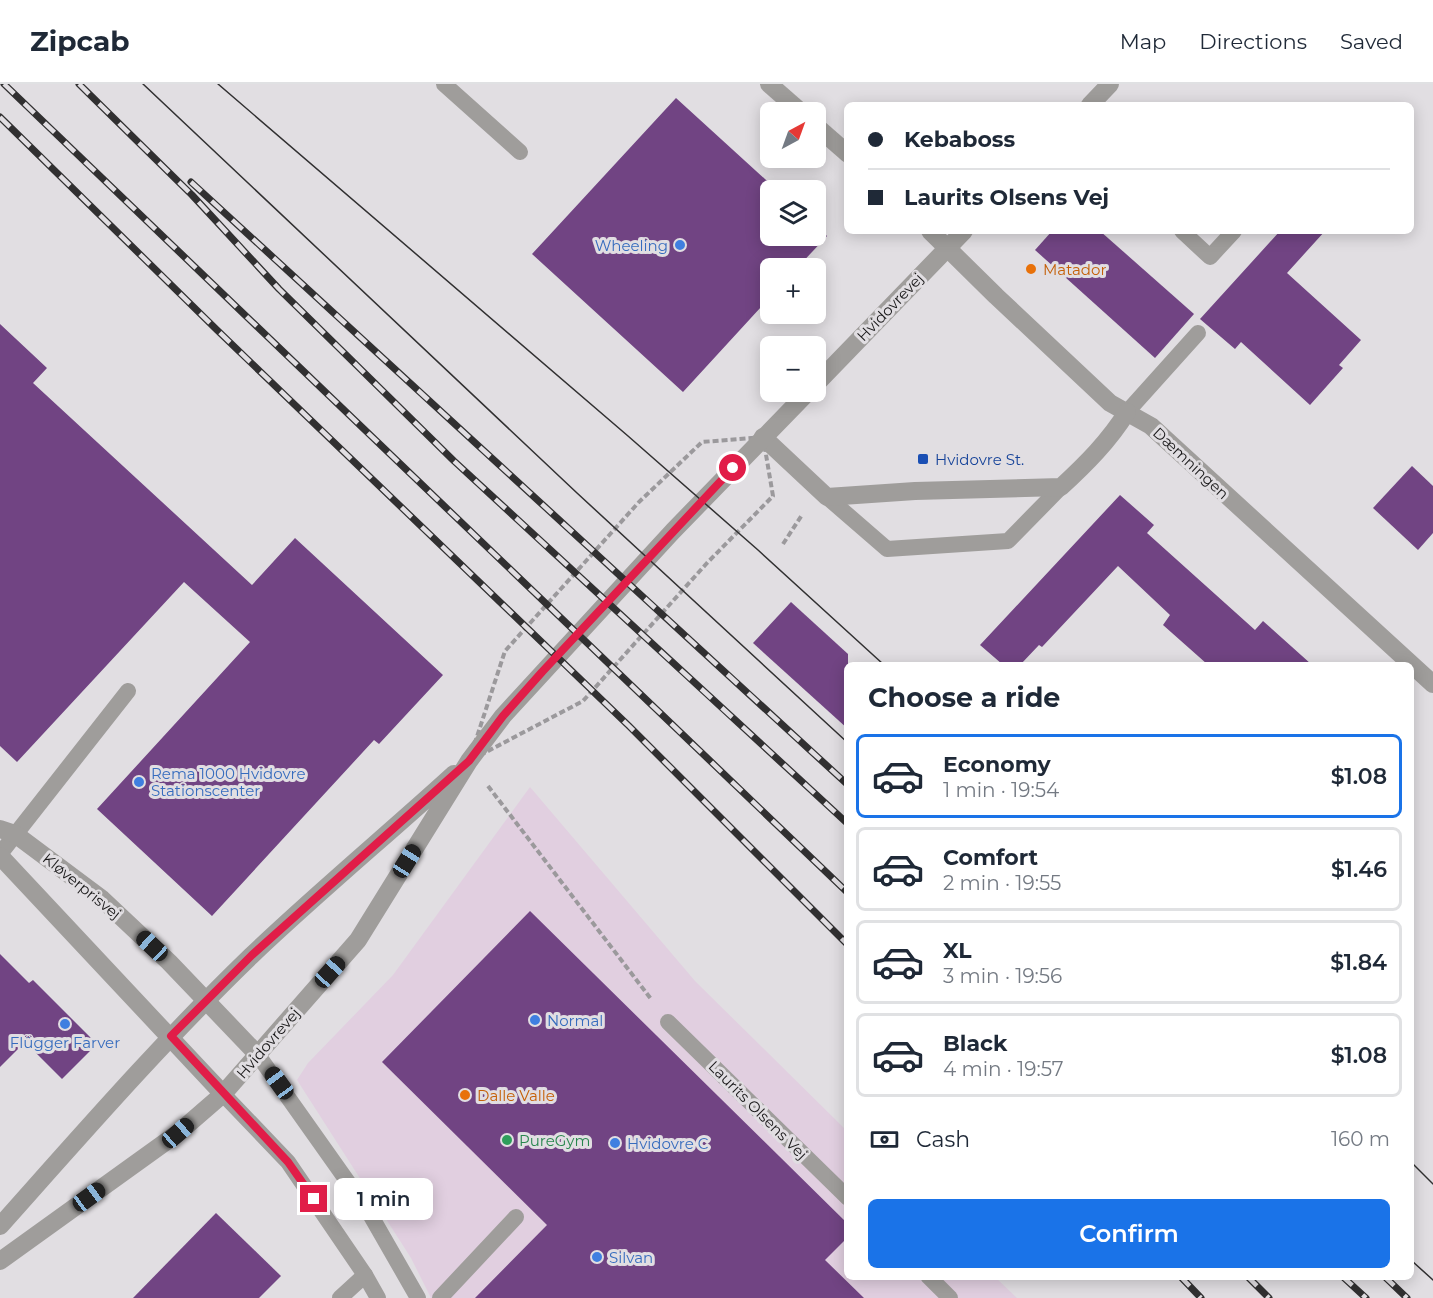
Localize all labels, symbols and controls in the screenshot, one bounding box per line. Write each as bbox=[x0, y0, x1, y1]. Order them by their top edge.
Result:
text: Zipcab bbox=[30, 24, 130, 58]
text: Map bbox=[1120, 29, 1166, 54]
text: Directions bbox=[1199, 29, 1307, 54]
text: Saved bbox=[1340, 29, 1403, 54]
north arrow bbox=[760, 102, 826, 168]
map controls bbox=[760, 102, 826, 402]
text: Kebaboss bbox=[904, 126, 1015, 153]
button: layers bbox=[760, 180, 826, 246]
text: Laurits Olsens Vej bbox=[904, 184, 1109, 211]
place label: Wheeling bbox=[595, 236, 668, 255]
marker: Wheeling bbox=[673, 238, 687, 252]
button: + bbox=[760, 258, 826, 324]
place label: Matador bbox=[1043, 260, 1106, 279]
marker: Matador bbox=[1024, 262, 1038, 276]
street label: Hvidovrevej bbox=[853, 269, 927, 345]
button: − bbox=[760, 336, 826, 402]
street label: Dæmningen bbox=[1149, 423, 1233, 503]
place label: Hvidovre St. bbox=[935, 450, 1024, 469]
marker: Hvidovre St. bbox=[916, 452, 930, 466]
route start bbox=[719, 454, 746, 481]
text: Choose a ride bbox=[868, 681, 1060, 714]
icon: car bbox=[871, 749, 925, 803]
text: Economy bbox=[943, 751, 1051, 778]
text: $1.08 bbox=[1331, 763, 1387, 790]
place label: Rema 1000 Hvidovre Stationscenter bbox=[151, 764, 305, 800]
marker: Rema 1000 Hvidovre Stationscenter bbox=[132, 775, 146, 789]
text: 1 min · 19:54 bbox=[943, 778, 1059, 802]
car bbox=[390, 841, 424, 881]
icon: car bbox=[871, 842, 925, 896]
text: Comfort bbox=[943, 844, 1038, 871]
street label: Kløverprisvej bbox=[39, 849, 125, 923]
text: $1.46 bbox=[1331, 856, 1387, 883]
text: 2 min · 19:55 bbox=[943, 871, 1061, 895]
car bbox=[133, 927, 171, 965]
icon: car bbox=[871, 935, 925, 989]
text: XL bbox=[943, 937, 972, 964]
text: $1.84 bbox=[1330, 949, 1387, 976]
car bbox=[311, 953, 349, 991]
text: 3 min · 19:56 bbox=[943, 964, 1062, 988]
street label: Hvidovrevej bbox=[232, 1004, 304, 1082]
place label: Normal bbox=[547, 1011, 603, 1030]
marker: Normal bbox=[528, 1013, 542, 1027]
marker: Flügger Farver bbox=[58, 1017, 72, 1031]
icon: car bbox=[871, 1028, 925, 1082]
text: Black bbox=[943, 1030, 1007, 1057]
place label: Flügger Farver bbox=[10, 1033, 120, 1052]
text: $1.08 bbox=[1331, 1042, 1387, 1069]
street label: Laurits Olsens Vej bbox=[705, 1057, 811, 1163]
text: 4 min · 19:57 bbox=[943, 1057, 1064, 1081]
car bbox=[261, 1063, 297, 1103]
place label: Dalle Valle bbox=[477, 1086, 555, 1105]
marker: Dalle Valle bbox=[458, 1088, 472, 1102]
car bbox=[159, 1114, 197, 1152]
icon: cash bbox=[868, 1123, 901, 1156]
text: Cash bbox=[916, 1126, 970, 1153]
text: 160 m bbox=[1331, 1127, 1390, 1151]
place label: PureGym bbox=[519, 1131, 590, 1150]
marker: PureGym bbox=[500, 1133, 514, 1147]
place label: Hvidovre C bbox=[627, 1134, 709, 1153]
marker: Hvidovre C bbox=[608, 1136, 622, 1150]
callout: 1 min bbox=[335, 1178, 434, 1220]
car bbox=[69, 1179, 109, 1215]
route end bbox=[300, 1185, 327, 1212]
text: 1 min bbox=[357, 1187, 410, 1211]
button: Confirm bbox=[868, 1199, 1390, 1268]
place label: Silvan bbox=[609, 1248, 653, 1267]
marker: Silvan bbox=[590, 1250, 604, 1264]

